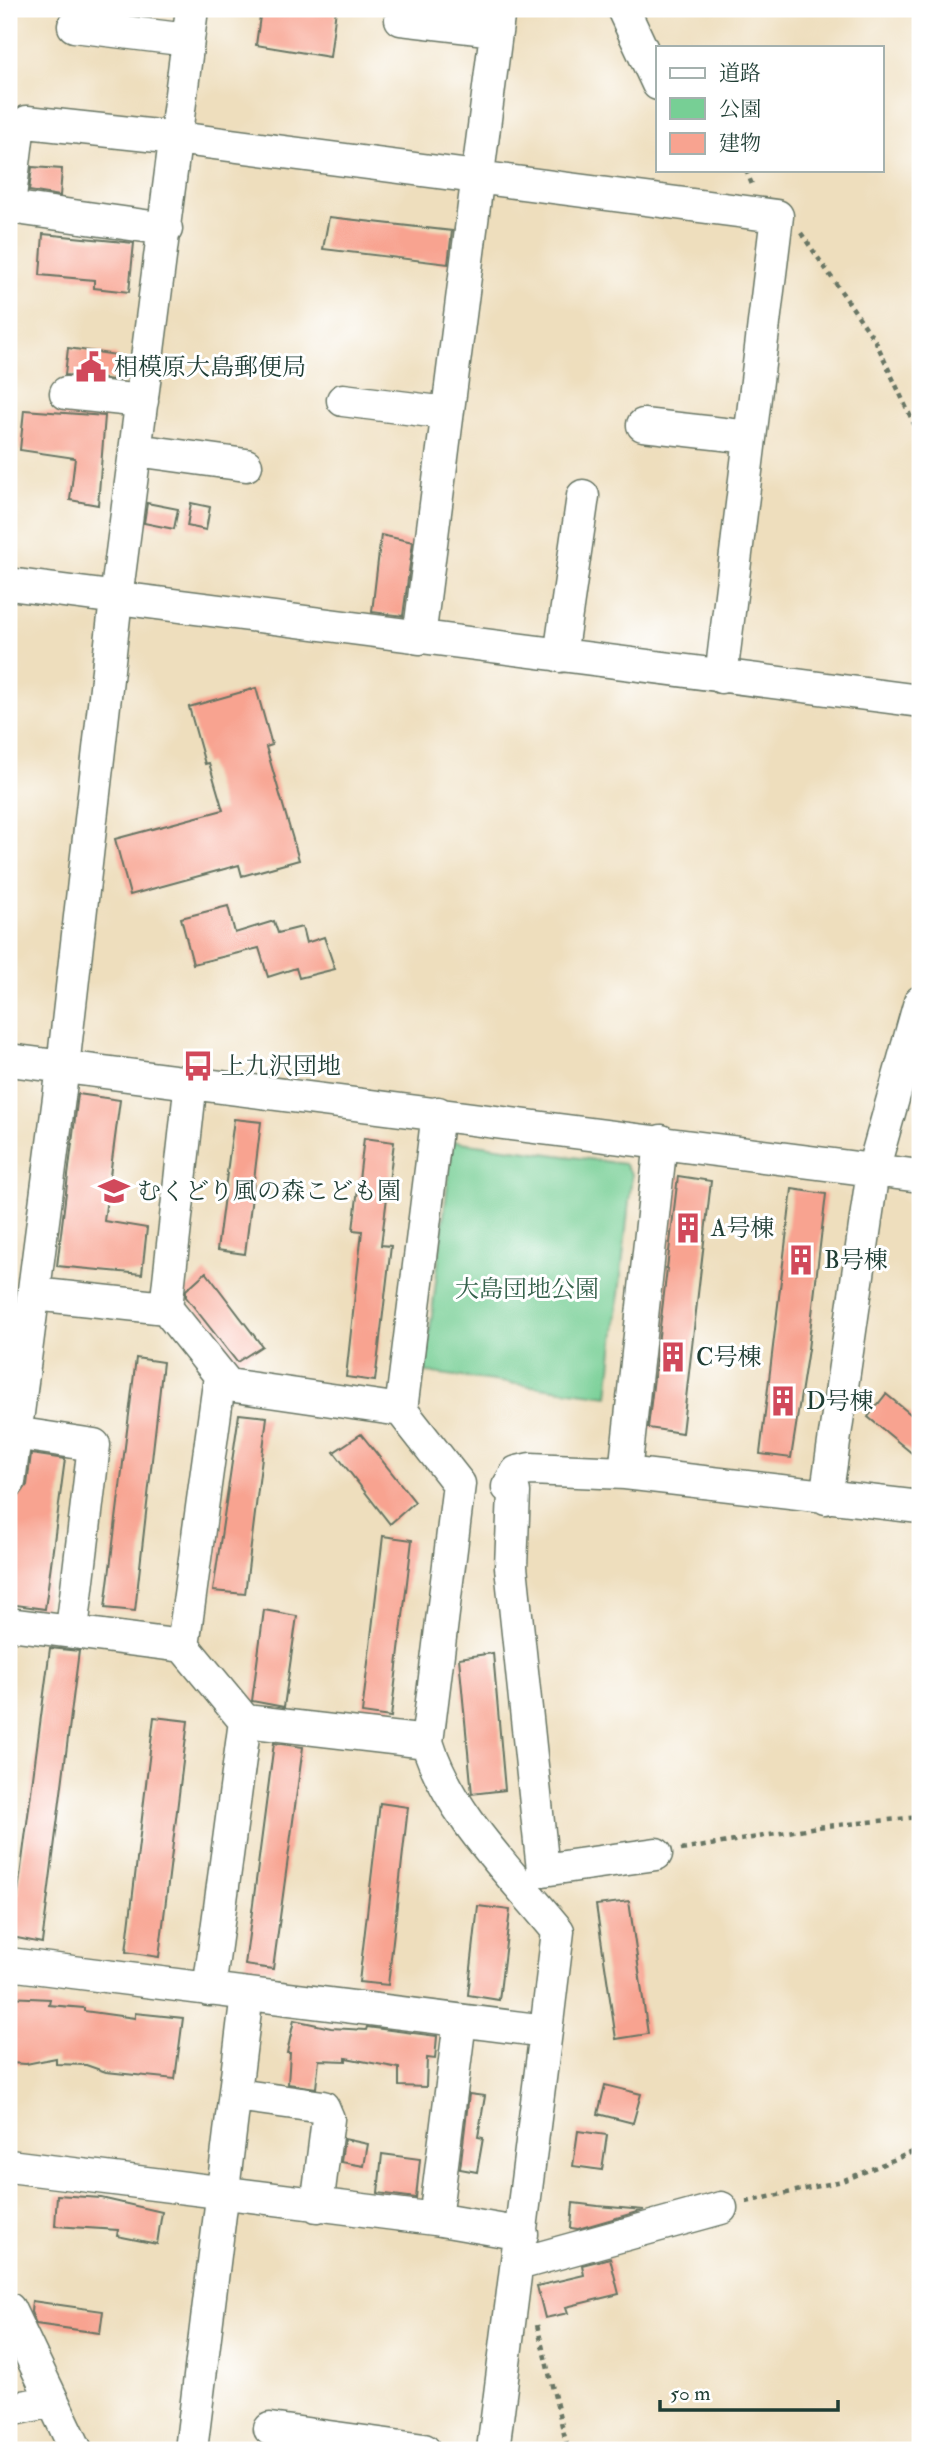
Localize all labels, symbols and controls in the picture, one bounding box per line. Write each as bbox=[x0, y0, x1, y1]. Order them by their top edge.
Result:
legend bbox=[656, 46, 884, 172]
text: 道路 bbox=[719, 60, 761, 87]
text: 公園 bbox=[719, 96, 761, 123]
text: 建物 bbox=[719, 130, 761, 157]
public building icon: 相模原大島郵便局 bbox=[74, 350, 108, 384]
place label: 相模原大島郵便局 bbox=[114, 352, 306, 383]
bus stop icon: 上九沢団地 bbox=[181, 1049, 215, 1083]
place label: 上九沢団地 bbox=[221, 1051, 341, 1082]
school or university icon: むくどり風の森こども園 bbox=[97, 1174, 131, 1208]
place label: むくどり風の森こども園 bbox=[137, 1176, 401, 1207]
building icon: A号棟 bbox=[671, 1211, 705, 1245]
place label: A号棟 bbox=[710, 1213, 774, 1244]
building icon: B号棟 bbox=[784, 1243, 818, 1277]
place label: B号棟 bbox=[824, 1245, 888, 1276]
park label: 大島団地公園 bbox=[455, 1274, 599, 1305]
building icon: C号棟 bbox=[656, 1340, 690, 1374]
place label: C号棟 bbox=[696, 1342, 762, 1373]
building icon: D号棟 bbox=[766, 1384, 800, 1418]
place label: D号棟 bbox=[806, 1386, 874, 1417]
scale bar bbox=[660, 2368, 838, 2412]
text: 50 m bbox=[670, 2380, 711, 2407]

